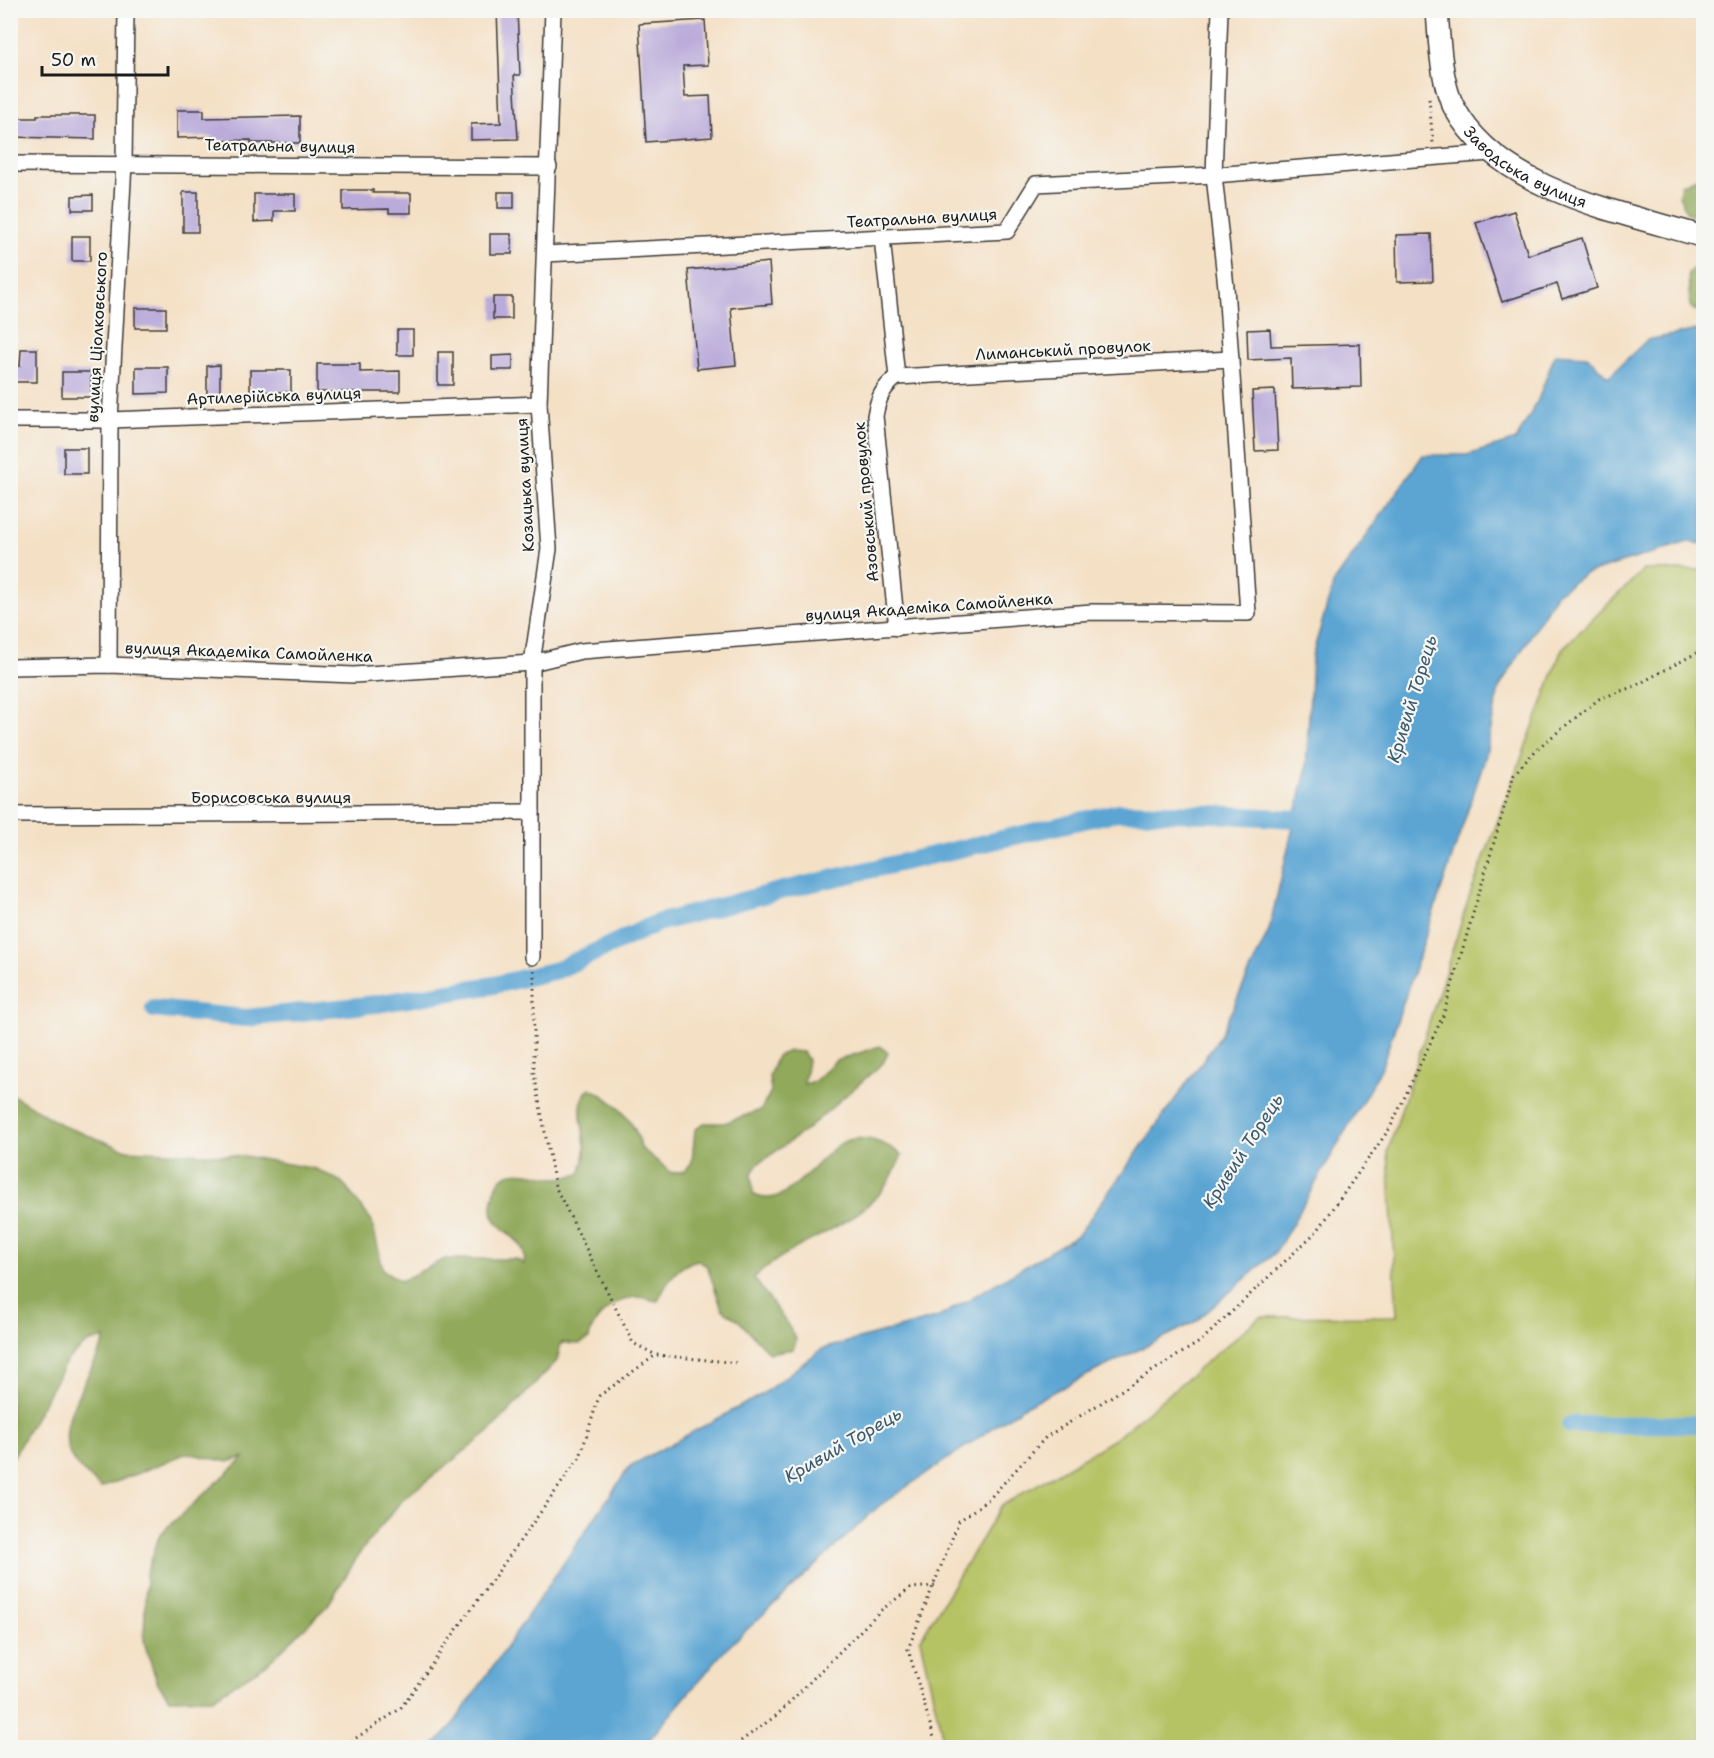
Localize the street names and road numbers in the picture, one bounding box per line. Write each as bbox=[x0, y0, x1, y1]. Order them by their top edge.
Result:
street label: Заводська вулиця bbox=[1459, 121, 1590, 212]
street label: Театральна вулиця bbox=[204, 134, 356, 158]
street label: Театральна вулиця bbox=[846, 204, 998, 232]
street label: вулиця Ціолковського bbox=[82, 251, 112, 423]
street label: Лиманський провулок bbox=[975, 335, 1152, 365]
street label: Артилерійська вулиця bbox=[186, 382, 362, 410]
street label: Козацька вулиця bbox=[511, 417, 539, 553]
street label: Азовський провулок bbox=[848, 421, 883, 583]
street label: вулиця Академіка Самойленка bbox=[805, 588, 1054, 626]
street label: вулиця Академіка Самойленка bbox=[125, 637, 373, 667]
street label: Борисовська вулиця bbox=[191, 787, 351, 808]

